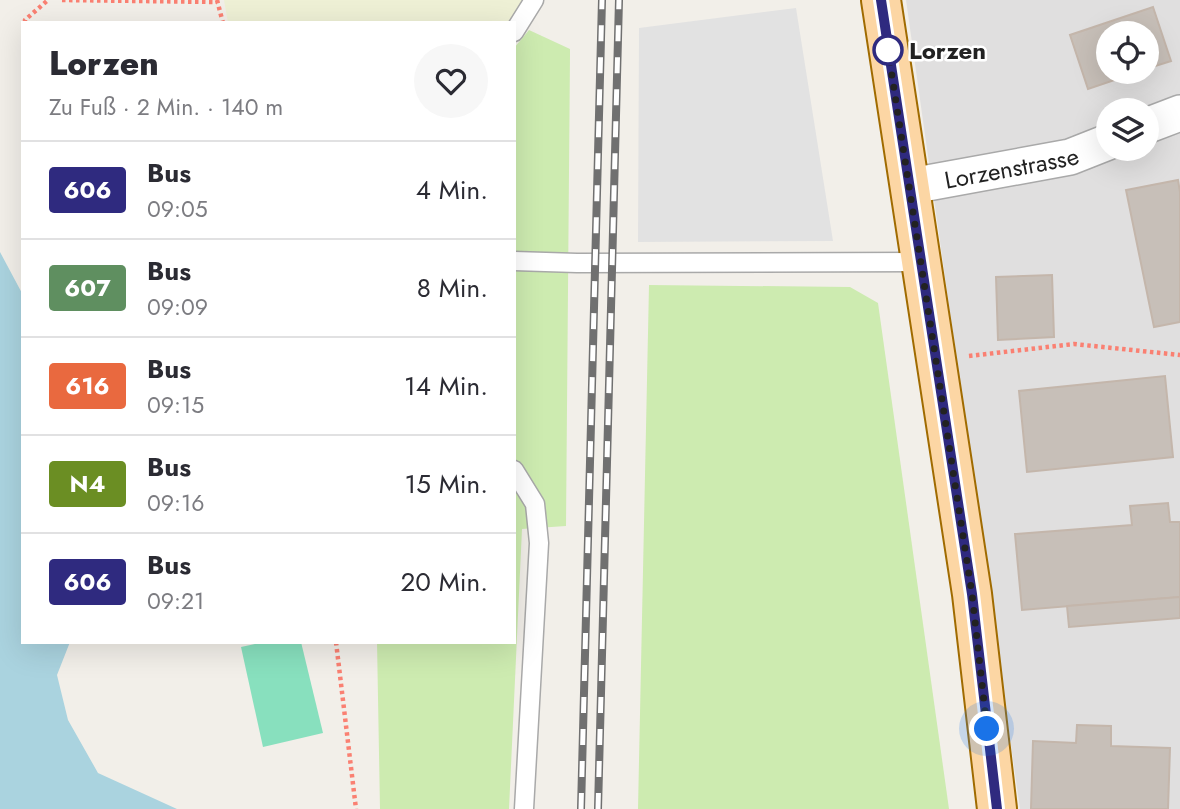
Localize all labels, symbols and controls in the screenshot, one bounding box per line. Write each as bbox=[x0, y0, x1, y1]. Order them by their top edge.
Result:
map controls bbox=[1096, 21, 1159, 161]
button: locate bbox=[1096, 21, 1159, 84]
place label: Lorzen bbox=[909, 33, 986, 68]
marker: Lorzen bbox=[873, 35, 903, 65]
text: Lorzen bbox=[49, 40, 159, 87]
button: heart bbox=[414, 44, 488, 118]
text: Zu Fuß · 2 Min. · 140 m bbox=[49, 90, 283, 124]
button: layers bbox=[1096, 98, 1159, 161]
street label: Lorzenstrasse bbox=[942, 138, 1084, 197]
text: Bus bbox=[147, 154, 191, 192]
text: 4 Min. bbox=[416, 171, 488, 209]
text: 606 bbox=[64, 172, 112, 207]
text: 09:05 bbox=[147, 192, 208, 226]
text: Bus bbox=[147, 252, 191, 290]
text: 8 Min. bbox=[417, 269, 488, 307]
text: 607 bbox=[64, 270, 111, 305]
text: 09:09 bbox=[147, 290, 208, 324]
text: Bus bbox=[147, 350, 191, 388]
text: 14 Min. bbox=[404, 367, 488, 405]
text: 616 bbox=[65, 368, 110, 403]
text: 09:15 bbox=[147, 388, 204, 422]
text: Bus bbox=[147, 448, 191, 486]
text: 15 Min. bbox=[405, 465, 488, 503]
text: N4 bbox=[70, 466, 105, 501]
text: 09:16 bbox=[147, 486, 205, 520]
text: Bus bbox=[147, 546, 191, 584]
text: 20 Min. bbox=[401, 563, 488, 601]
text: 606 bbox=[64, 564, 112, 599]
text: 09:21 bbox=[147, 584, 204, 618]
your location bbox=[969, 711, 1004, 746]

